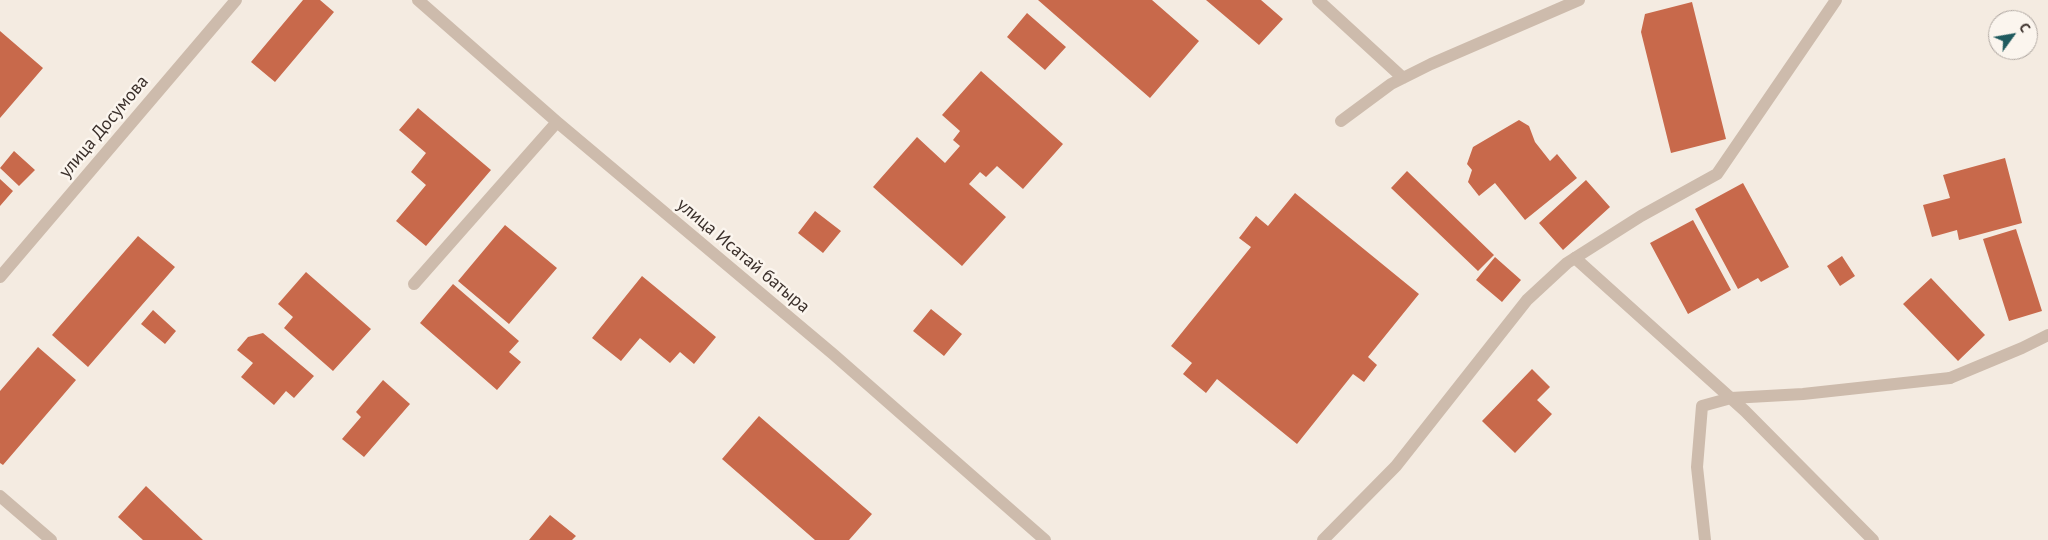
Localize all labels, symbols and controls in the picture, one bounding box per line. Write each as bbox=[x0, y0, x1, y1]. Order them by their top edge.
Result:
north arrow bbox=[1988, 10, 2038, 60]
text: С bbox=[2015, 19, 2035, 36]
street label: улица Досумова bbox=[55, 71, 153, 183]
street label: улица Исатай батыра bbox=[672, 194, 814, 318]

